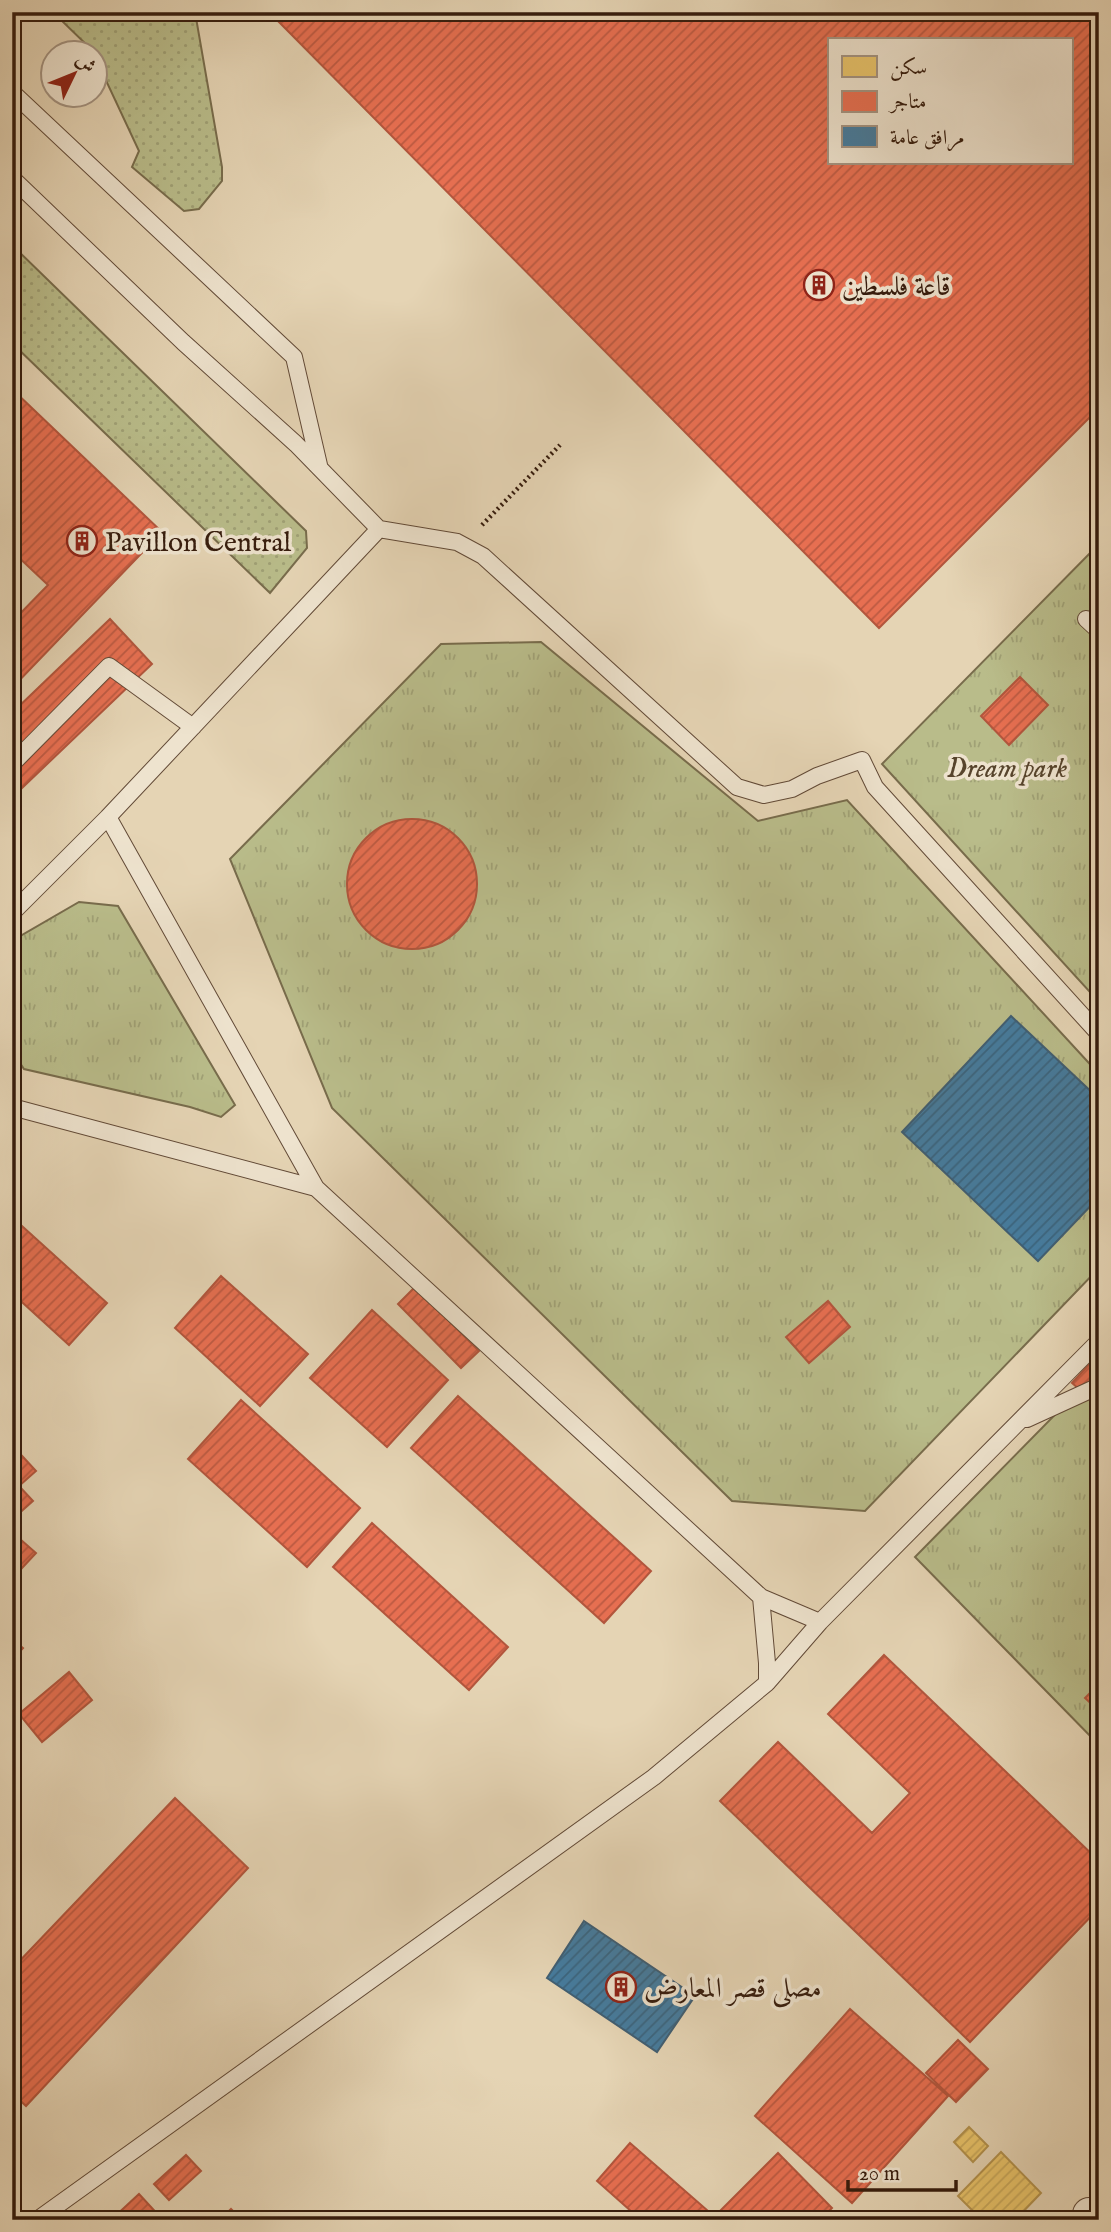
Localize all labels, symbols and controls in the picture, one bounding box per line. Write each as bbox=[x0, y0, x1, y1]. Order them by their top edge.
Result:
north arrow bbox=[38, 38, 108, 108]
legend bbox=[828, 38, 1072, 164]
text: ش bbox=[70, 49, 100, 79]
text: سكن bbox=[890, 55, 927, 82]
text: متاجر bbox=[888, 89, 927, 116]
text: مرافق عامة bbox=[890, 125, 964, 152]
building icon: قاعة فلسطين bbox=[802, 268, 836, 302]
place label: قاعة فلسطين bbox=[842, 270, 951, 305]
building icon: Pavillon Central bbox=[65, 524, 99, 558]
place label: Pavillon Central bbox=[105, 526, 292, 561]
park label: Dream park bbox=[947, 752, 1067, 787]
building icon: مصلى قصر المعارض bbox=[604, 1970, 638, 2004]
place label: مصلى قصر المعارض bbox=[644, 1972, 822, 2008]
scale bar bbox=[848, 2148, 957, 2192]
text: 20 m bbox=[859, 2161, 900, 2188]

